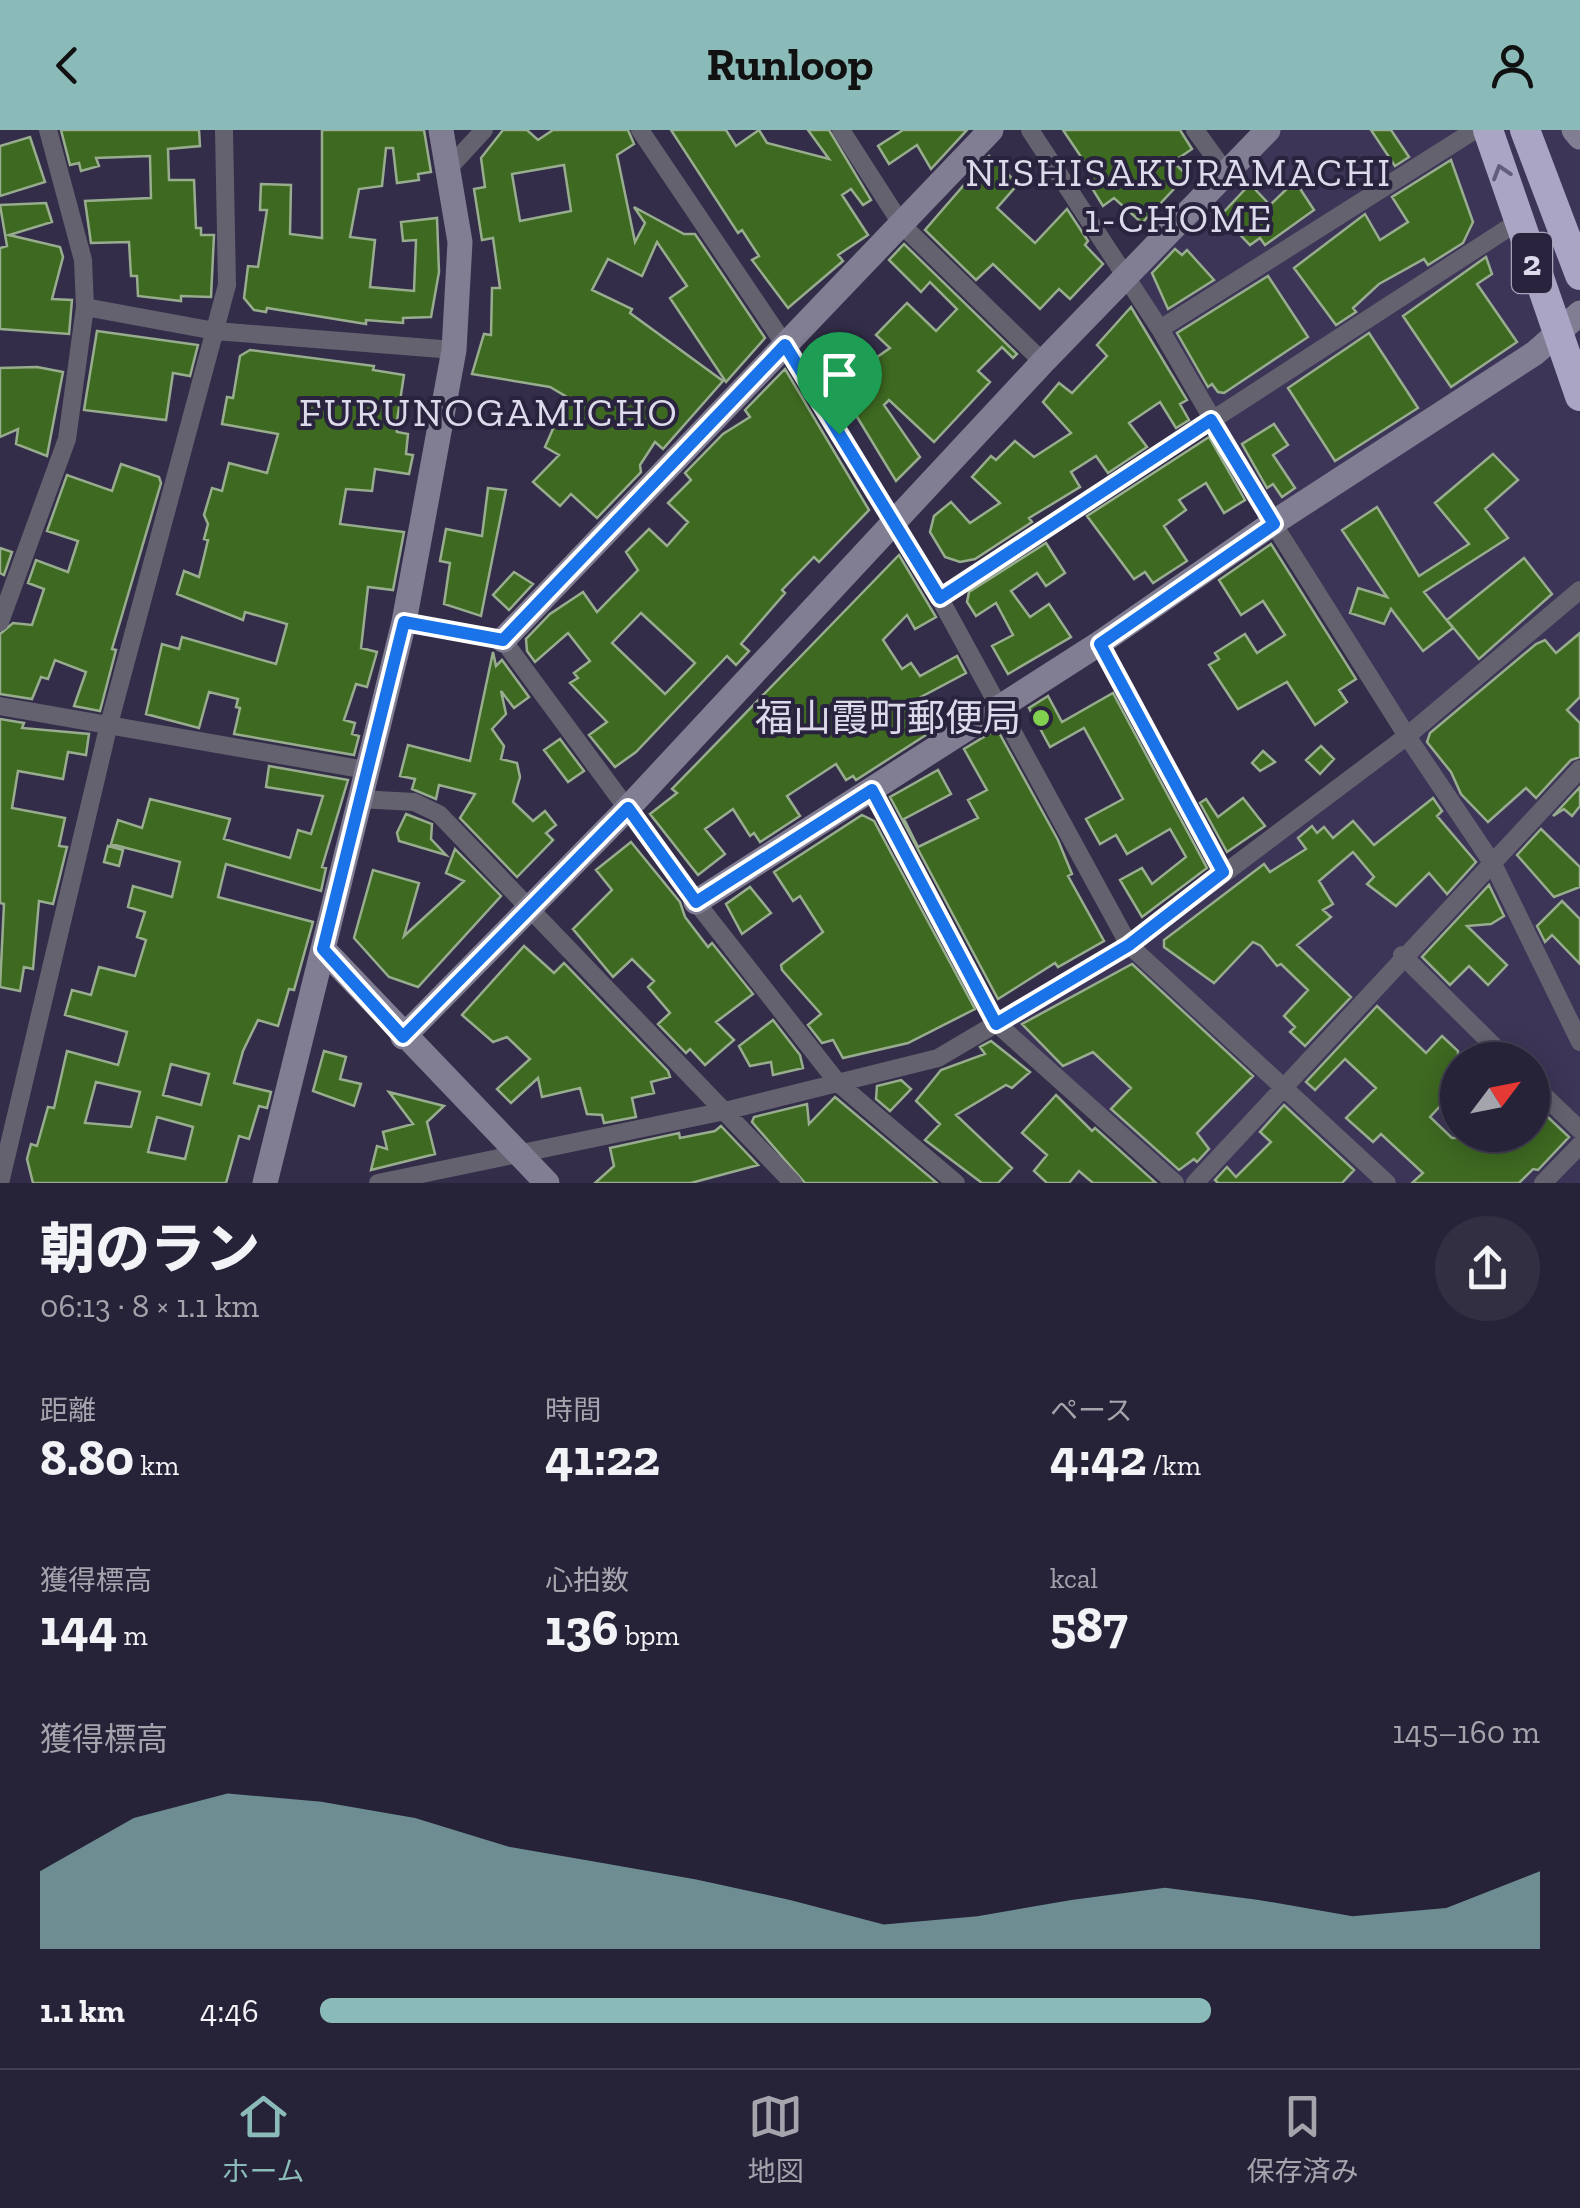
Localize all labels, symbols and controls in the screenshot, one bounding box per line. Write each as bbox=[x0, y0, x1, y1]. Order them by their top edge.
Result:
icon: back bbox=[40, 38, 95, 93]
text: Runloop bbox=[706, 38, 874, 92]
icon: person bbox=[1485, 38, 1540, 93]
district label: NISHISAKURAMACHI 1-CHOME bbox=[965, 148, 1393, 242]
one-way arrow bbox=[1492, 164, 1512, 181]
road number: 2 bbox=[1512, 233, 1552, 293]
pin bbox=[797, 332, 882, 435]
icon: arrive bbox=[812, 347, 867, 402]
district label: FURUNOGAMICHO bbox=[299, 388, 679, 436]
place label: 福山霞町郵便局 bbox=[755, 695, 1021, 741]
marker: 福山霞町郵便局 bbox=[1030, 707, 1052, 729]
north arrow bbox=[1440, 1042, 1550, 1152]
map controls bbox=[1440, 1042, 1550, 1152]
text: 朝のラン bbox=[40, 1216, 260, 1282]
button: share bbox=[1435, 1216, 1540, 1321]
text: 06:13 · 8 × 1.1 km bbox=[40, 1287, 259, 1325]
text: 距離 bbox=[40, 1394, 96, 1427]
text: 時間 bbox=[545, 1394, 601, 1427]
text: ペース bbox=[1050, 1394, 1133, 1427]
text: 8.80 bbox=[40, 1428, 134, 1488]
text: 41:22 bbox=[545, 1428, 660, 1488]
text: 4:42 bbox=[1050, 1428, 1146, 1488]
text: km bbox=[134, 1449, 179, 1482]
text: /km bbox=[1146, 1449, 1201, 1482]
text: kcal bbox=[1050, 1562, 1098, 1595]
text: 獲得標高 bbox=[40, 1564, 152, 1597]
text: 心拍数 bbox=[545, 1564, 629, 1597]
text: 587 bbox=[1050, 1595, 1128, 1655]
text: 144 bbox=[40, 1598, 117, 1658]
text: 136 bbox=[545, 1598, 619, 1658]
text: m bbox=[117, 1619, 148, 1652]
text: bpm bbox=[619, 1619, 680, 1652]
text: 145–160 m bbox=[1393, 1713, 1540, 1751]
text: 獲得標高 bbox=[40, 1720, 168, 1758]
text: 1.1 km bbox=[40, 1992, 125, 2030]
text: 4:46 bbox=[200, 1992, 259, 2030]
tab: ホーム bbox=[221, 2089, 305, 2189]
tab: 地図 bbox=[748, 2089, 804, 2189]
tab: 保存済み bbox=[1246, 2089, 1359, 2189]

